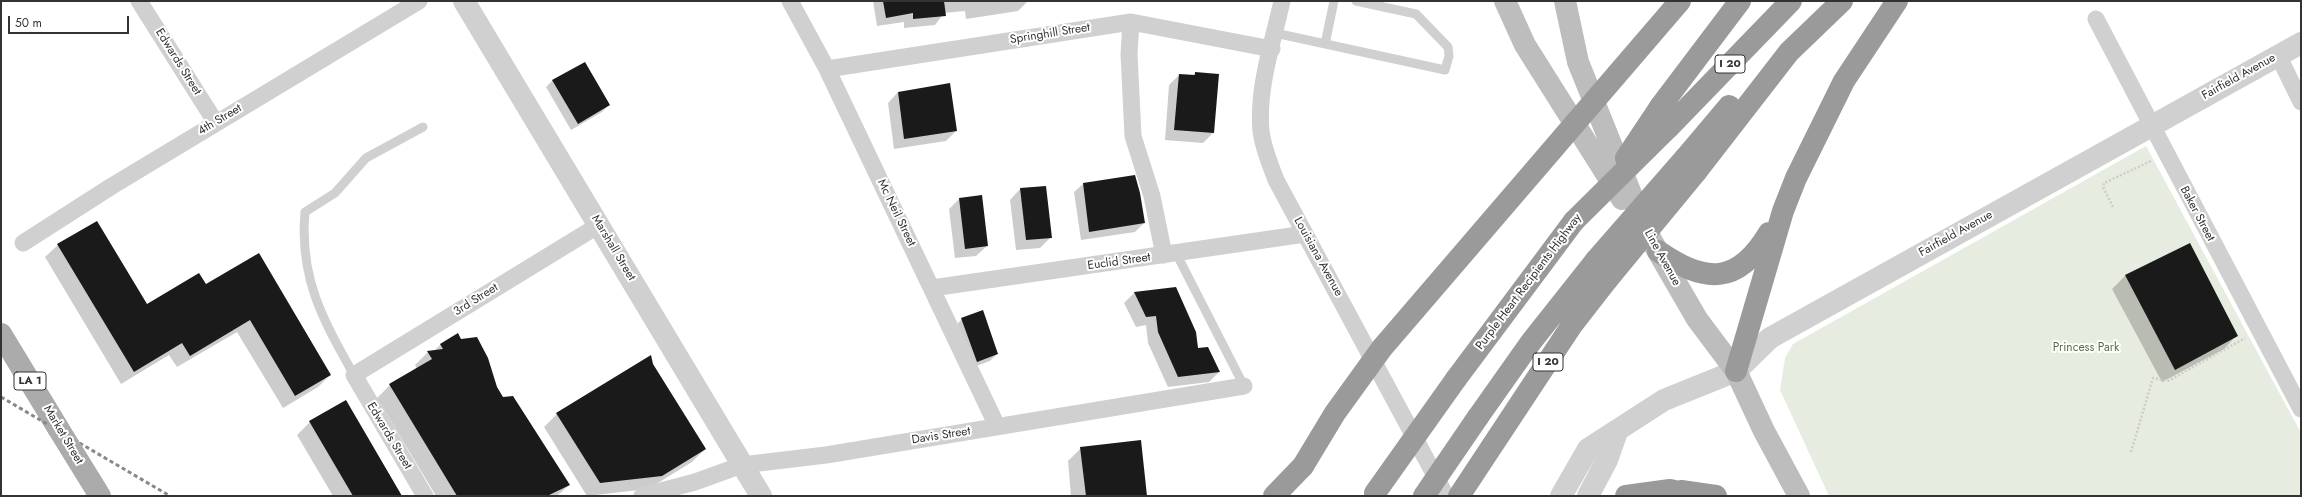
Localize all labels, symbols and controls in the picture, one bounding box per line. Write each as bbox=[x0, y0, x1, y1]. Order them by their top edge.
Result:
scale bar bbox=[10, 8, 131, 34]
text: 50 m bbox=[15, 14, 42, 32]
street label: Springhill Street bbox=[1009, 21, 1091, 47]
street label: Edwards Street bbox=[152, 26, 204, 98]
street label: Fairfield Avenue bbox=[2200, 51, 2278, 103]
road number: I 20 bbox=[1715, 55, 1745, 73]
street label: 4th Street bbox=[196, 101, 244, 139]
street label: Mc Neil Street bbox=[874, 177, 918, 249]
street label: Baker Street bbox=[2177, 184, 2217, 244]
street label: Fairfield Avenue bbox=[1917, 208, 1995, 260]
street label: Purple Heart Recipients Highway bbox=[1473, 211, 1585, 353]
street label: Marshall Street bbox=[588, 212, 638, 284]
street label: Louisiana Avenue bbox=[1290, 215, 1346, 299]
street label: Line Avenue bbox=[1641, 227, 1683, 289]
street label: Euclid Street bbox=[1087, 250, 1151, 274]
street label: 3rd Street bbox=[451, 281, 501, 319]
park label: Princess Park bbox=[2053, 341, 2119, 355]
road number: I 20 bbox=[1533, 353, 1563, 371]
road number: LA 1 bbox=[14, 372, 46, 390]
street label: Edwards Street bbox=[363, 400, 415, 472]
street label: Market Street bbox=[40, 403, 86, 467]
street label: Davis Street bbox=[911, 424, 971, 448]

